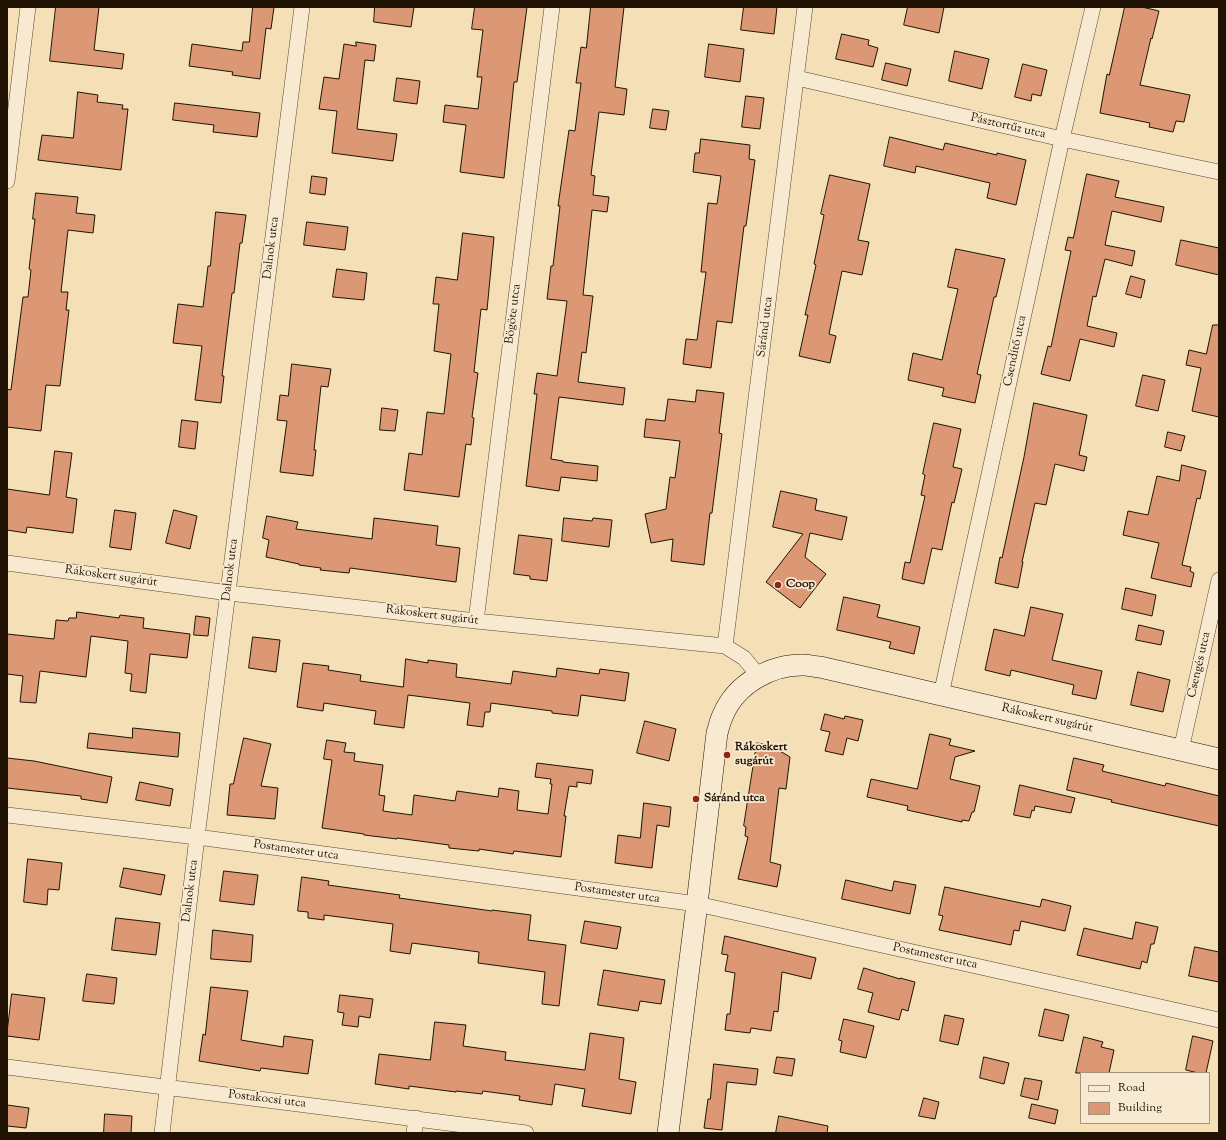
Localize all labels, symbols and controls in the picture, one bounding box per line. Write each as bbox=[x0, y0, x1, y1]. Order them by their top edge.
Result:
street label: Pásztortűz utca bbox=[969, 111, 1047, 143]
street label: Dalnok utca bbox=[261, 216, 283, 280]
street label: Bögöte utca bbox=[503, 283, 525, 345]
street label: Sáránd utca bbox=[755, 296, 777, 358]
street label: Csendítő utca bbox=[1001, 314, 1031, 388]
street label: Dalnok utca bbox=[220, 538, 242, 602]
street label: Rákoskert sugárút bbox=[64, 563, 158, 591]
place label: Coop bbox=[786, 578, 815, 592]
marker: Coop bbox=[773, 580, 783, 590]
street label: Rákoskert sugárút bbox=[385, 603, 479, 629]
street label: Csengés utca bbox=[1185, 631, 1215, 699]
street label: Rákoskert sugárút bbox=[1000, 702, 1094, 736]
place label: Rákoskert sugárút bbox=[735, 741, 787, 769]
marker: Rákoskert sugárút bbox=[722, 750, 732, 760]
place label: Sáránd utca bbox=[704, 792, 765, 806]
marker: Sáránd utca bbox=[691, 794, 701, 804]
street label: Postamester utca bbox=[252, 838, 340, 864]
street label: Dalnok utca bbox=[180, 859, 202, 923]
street label: Postamester utca bbox=[573, 881, 661, 907]
street label: Postamester utca bbox=[891, 941, 979, 973]
legend bbox=[1080, 1072, 1210, 1124]
text: Road bbox=[1118, 1079, 1145, 1097]
street label: Postakocsi utca bbox=[227, 1088, 307, 1112]
text: Building bbox=[1118, 1099, 1162, 1117]

